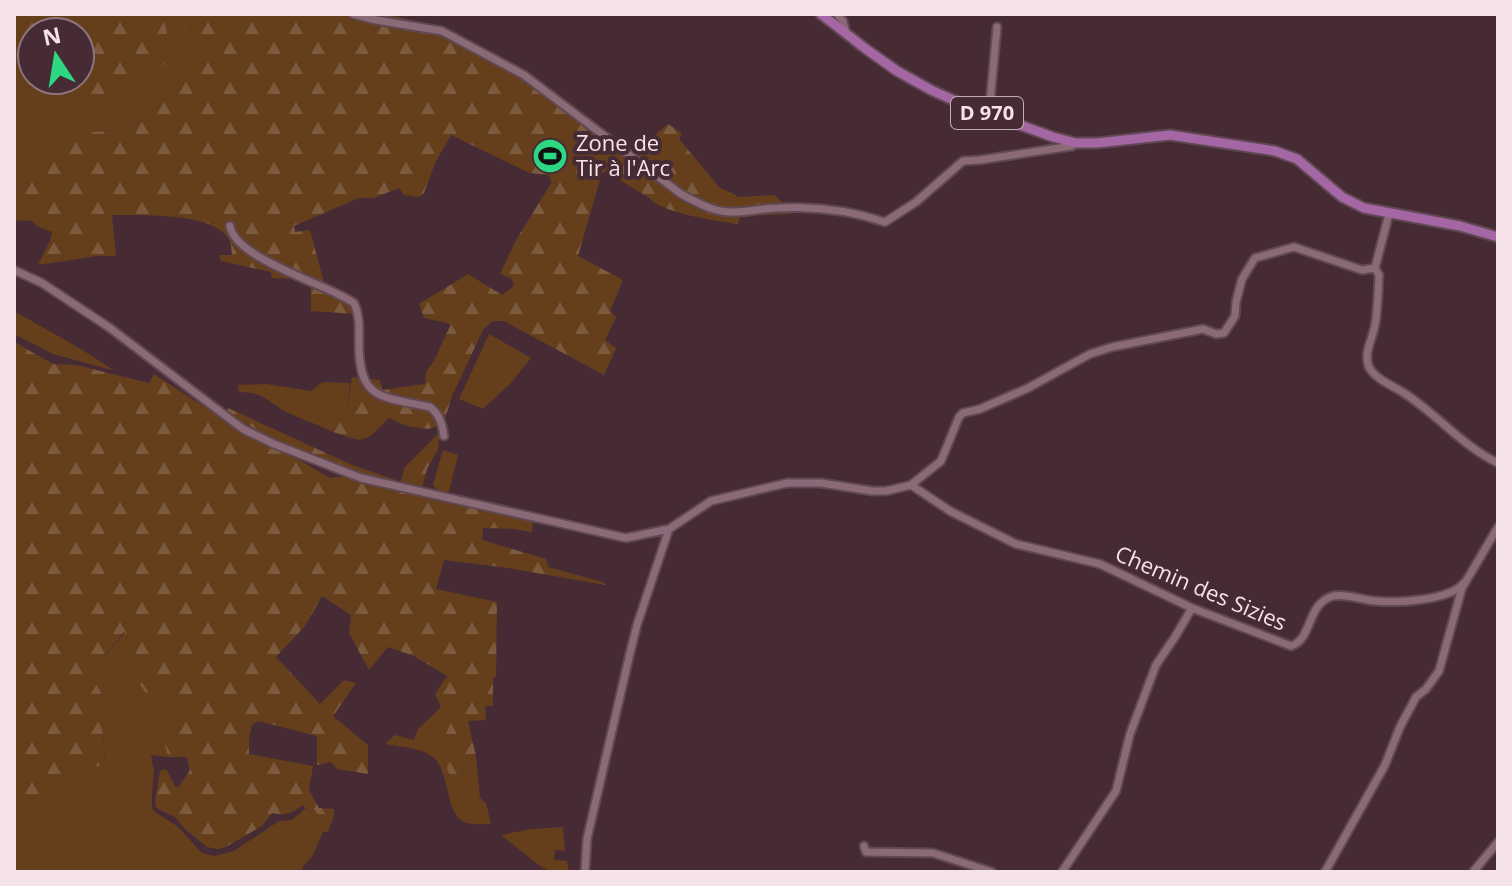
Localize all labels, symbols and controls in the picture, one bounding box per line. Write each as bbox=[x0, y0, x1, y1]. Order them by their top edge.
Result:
north arrow bbox=[16, 16, 96, 96]
text: N bbox=[40, 19, 64, 52]
road number: D 970 bbox=[951, 97, 1023, 129]
place label: Zone de Tir à l'Arc bbox=[576, 127, 670, 182]
sports icon: Zone de Tir à l'Arc bbox=[531, 137, 569, 175]
street label: Chemin des Sizies bbox=[1111, 537, 1292, 637]

